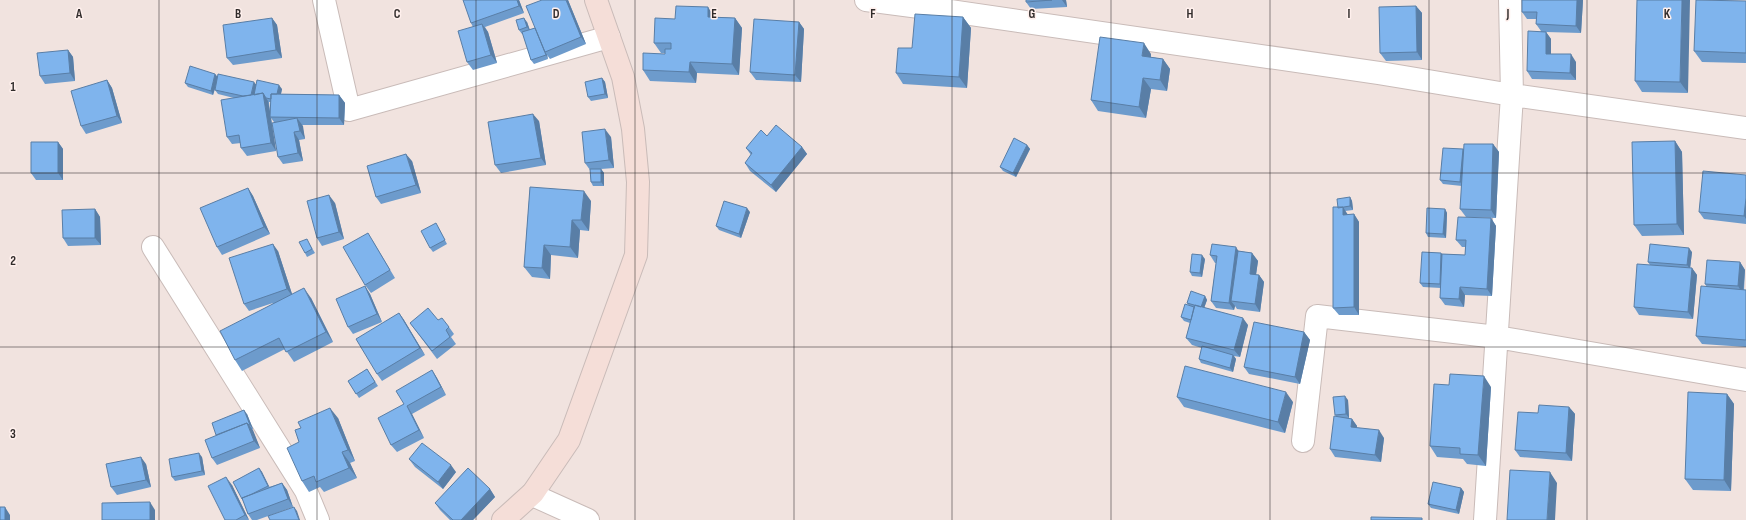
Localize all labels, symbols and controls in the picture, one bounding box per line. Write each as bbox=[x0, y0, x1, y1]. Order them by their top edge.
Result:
text: A bbox=[75, 6, 83, 22]
text: B bbox=[235, 6, 241, 22]
text: C bbox=[394, 6, 401, 22]
text: D bbox=[553, 6, 560, 22]
text: E bbox=[711, 6, 717, 22]
text: F bbox=[870, 6, 876, 22]
text: G bbox=[1029, 6, 1036, 22]
text: H bbox=[1187, 6, 1194, 22]
text: I bbox=[1348, 6, 1351, 22]
text: J bbox=[1506, 6, 1510, 22]
text: K bbox=[1664, 6, 1671, 22]
text: 1 bbox=[10, 79, 16, 95]
text: 2 bbox=[10, 253, 16, 269]
text: 3 bbox=[10, 426, 16, 442]

